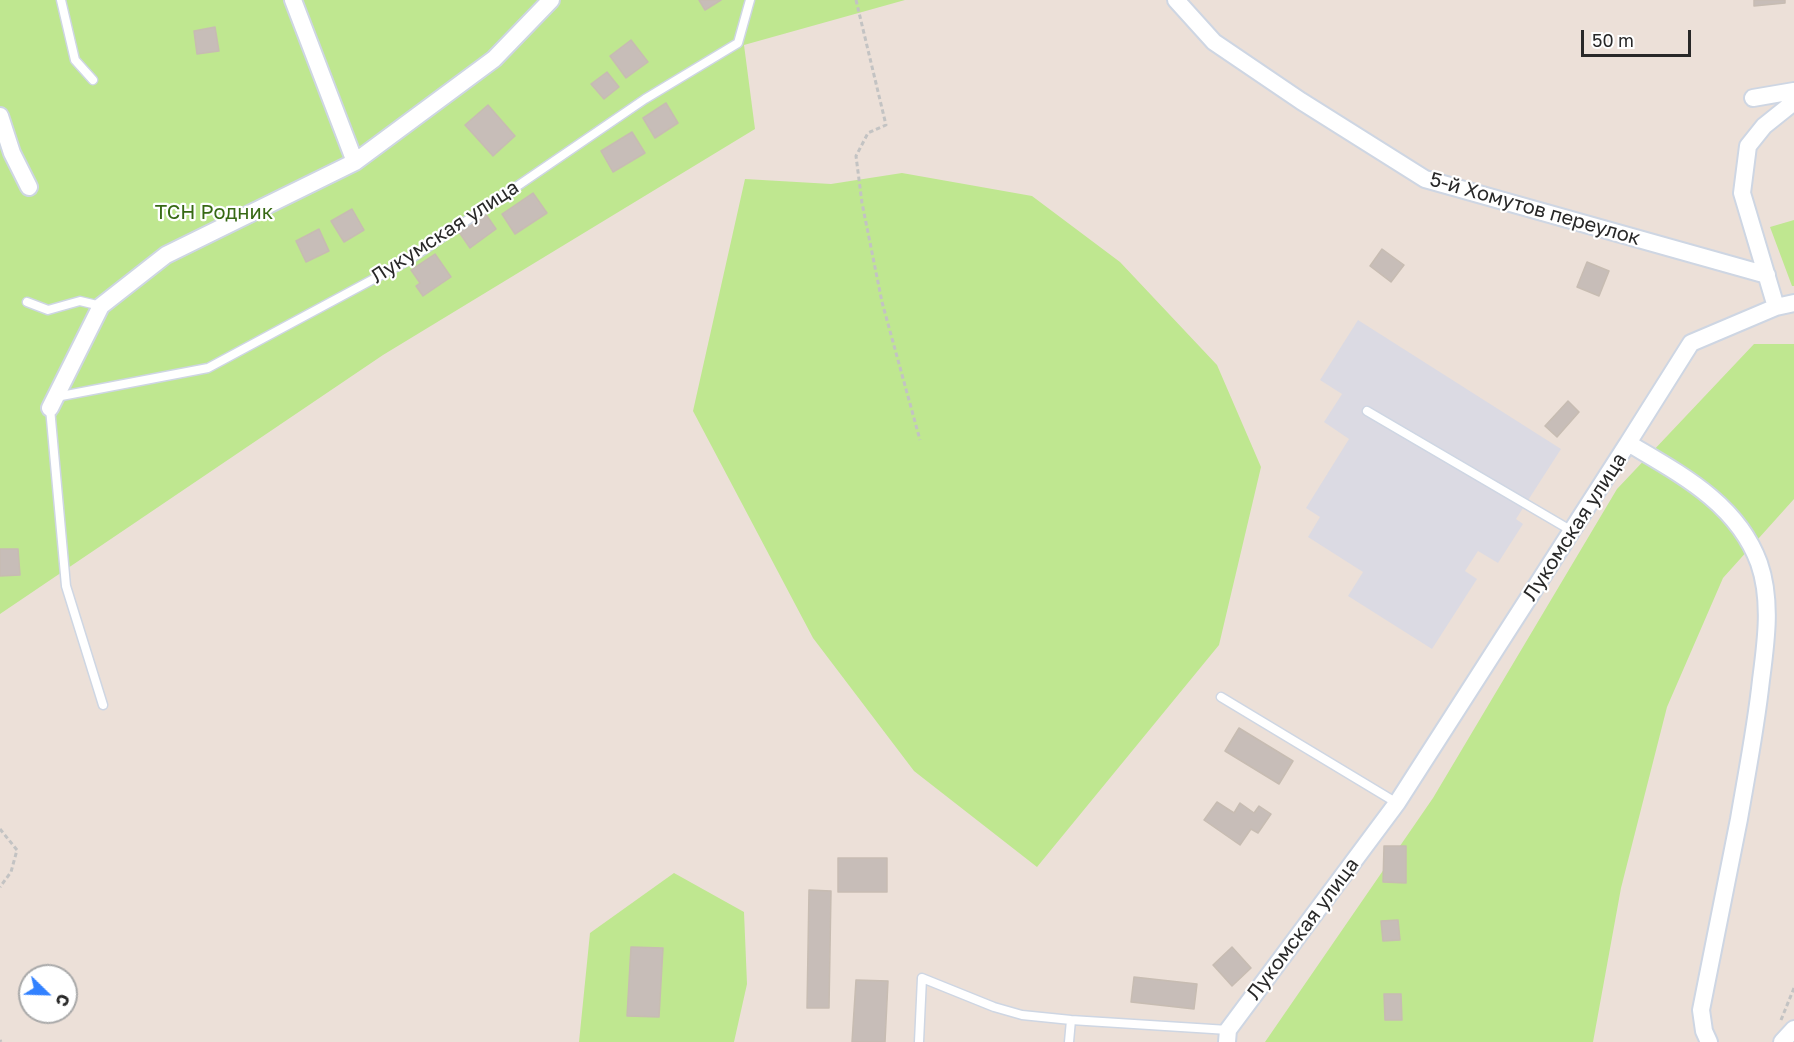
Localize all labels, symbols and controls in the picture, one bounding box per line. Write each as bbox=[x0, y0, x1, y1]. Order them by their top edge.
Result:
scale bar bbox=[1584, 18, 1694, 56]
text: 50 m bbox=[1592, 29, 1634, 51]
street label: 5-й Хомутов переулок bbox=[1427, 167, 1643, 251]
street label: Лукумская улица bbox=[367, 175, 523, 289]
park label: ТСН Родник bbox=[155, 201, 273, 225]
street label: Лукомская улица bbox=[1518, 449, 1632, 605]
street label: Лукомская улица bbox=[1242, 853, 1364, 1005]
north arrow bbox=[18, 964, 78, 1024]
text: С bbox=[51, 991, 74, 1009]

